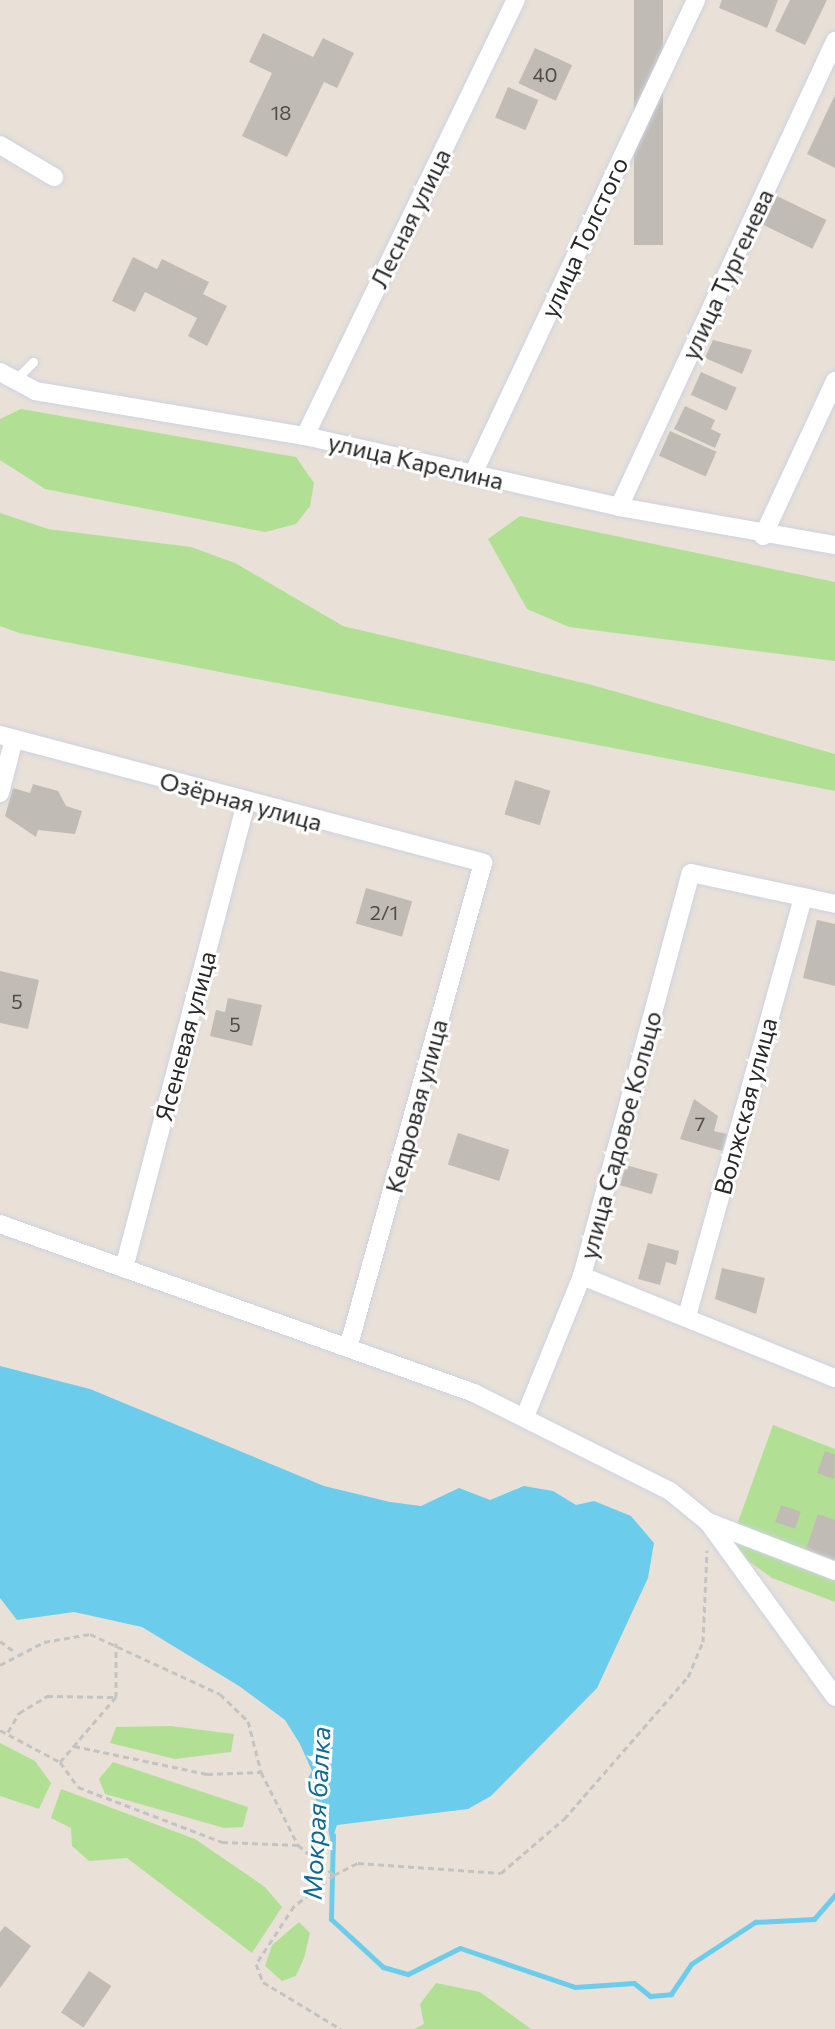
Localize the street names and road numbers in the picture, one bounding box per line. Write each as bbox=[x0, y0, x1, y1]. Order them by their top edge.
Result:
street label: Лесная улица bbox=[364, 144, 456, 292]
street label: улица Толстого bbox=[534, 152, 634, 322]
street label: улица Тургенева bbox=[675, 184, 779, 364]
street label: улица Карелина bbox=[325, 427, 507, 495]
street label: Озёрная улица bbox=[157, 765, 325, 837]
street label: Ясеневая улица bbox=[148, 948, 222, 1124]
street label: улица Садовое Кольцо bbox=[573, 1008, 667, 1262]
street label: Волжская улица bbox=[708, 1014, 782, 1198]
street label: Кедровая улица bbox=[379, 1016, 453, 1196]

